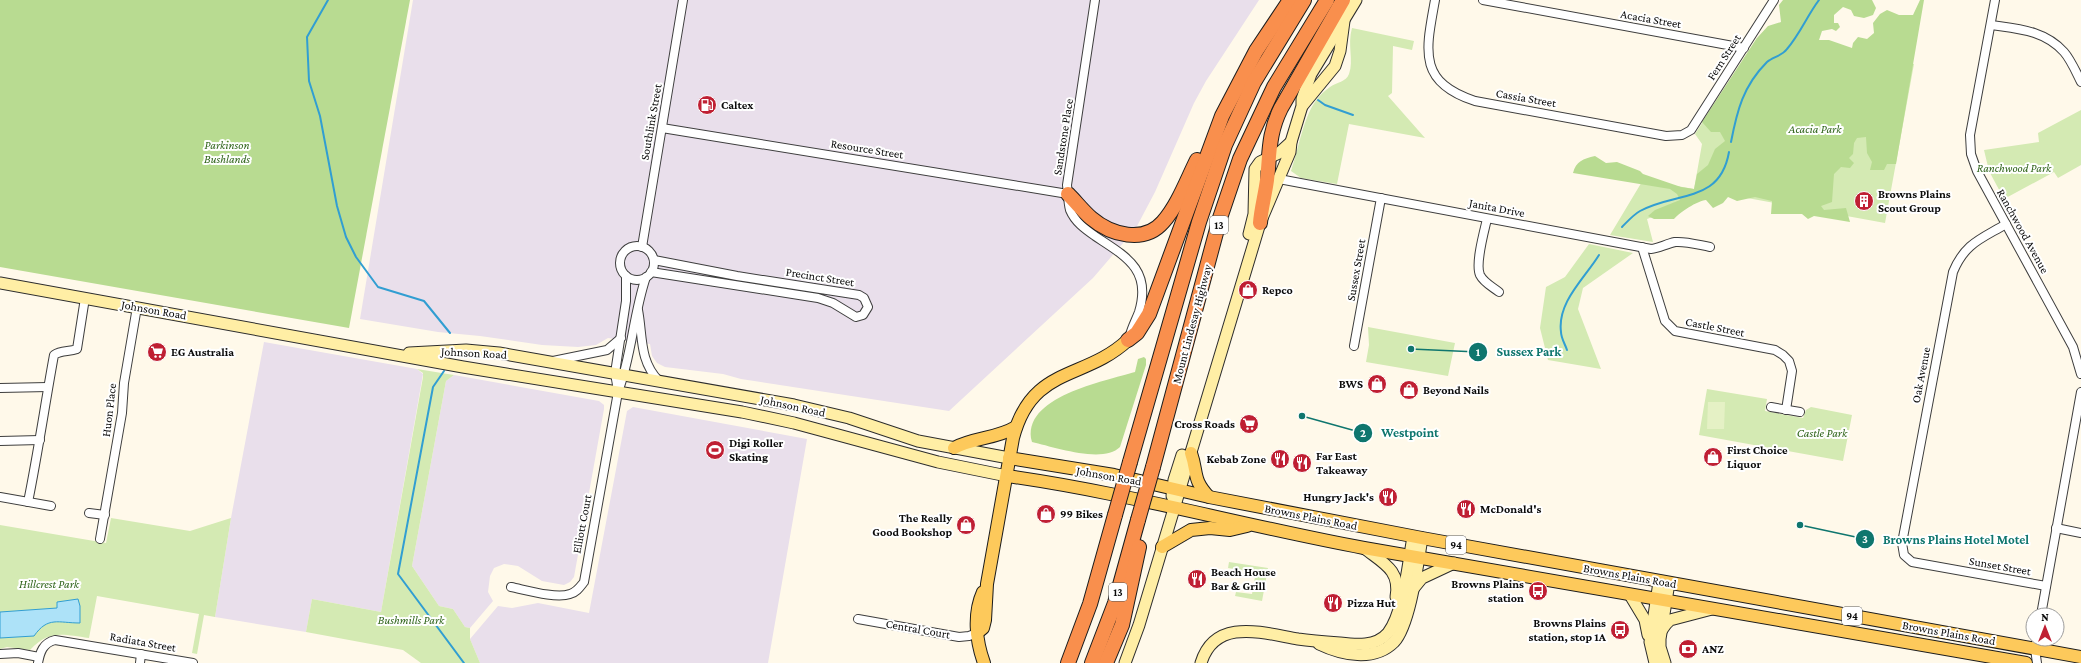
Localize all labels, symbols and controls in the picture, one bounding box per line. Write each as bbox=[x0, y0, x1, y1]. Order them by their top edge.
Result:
street label: Acacia Street bbox=[1620, 7, 1683, 31]
street label: Fern Street bbox=[1704, 31, 1745, 83]
street label: Southlink Street bbox=[637, 82, 665, 161]
street label: Cassia Street bbox=[1495, 86, 1558, 110]
fuel station icon: Caltex bbox=[696, 94, 718, 116]
place label: Caltex bbox=[721, 98, 754, 112]
street label: Sandstone Place bbox=[1050, 98, 1076, 176]
park label: Acacia Park bbox=[1788, 122, 1842, 136]
street label: Resource Street bbox=[830, 136, 905, 162]
park label: Parkinson Bushlands bbox=[204, 138, 250, 166]
park label: Ranchwood Park bbox=[1977, 161, 2052, 175]
street label: Ranchwood Avenue bbox=[1994, 186, 2052, 276]
place label: Browns Plains Scout Group bbox=[1878, 187, 1951, 215]
building icon: Browns Plains Scout Group bbox=[1853, 190, 1875, 212]
street label: Janita Drive bbox=[1467, 196, 1526, 220]
road number: 13 bbox=[1210, 216, 1228, 234]
street label: Sussex Street bbox=[1344, 237, 1369, 302]
street label: Mount Lindesay Highway bbox=[1169, 262, 1215, 385]
street label: Precinct Street bbox=[785, 265, 856, 289]
shop icon: Repco bbox=[1237, 279, 1259, 301]
place label: Repco bbox=[1262, 283, 1293, 297]
street label: Johnson Road bbox=[119, 297, 188, 323]
street label: Castle Street bbox=[1684, 314, 1747, 340]
callout: Sussex Park bbox=[1468, 339, 1569, 364]
supermarket icon: EG Australia bbox=[146, 341, 168, 363]
street label: Johnson Road bbox=[440, 344, 508, 362]
text: Sussex Park bbox=[1497, 344, 1562, 359]
place label: EG Australia bbox=[171, 345, 234, 359]
text: 1 bbox=[1476, 345, 1481, 359]
street label: Oak Avenue bbox=[1909, 346, 1933, 404]
shop icon: BWS bbox=[1366, 373, 1388, 395]
place label: BWS bbox=[1339, 377, 1363, 391]
shop icon: Beyond Nails bbox=[1398, 379, 1420, 401]
street label: Huon Place bbox=[99, 382, 119, 438]
place label: Beyond Nails bbox=[1423, 383, 1489, 397]
street label: Johnson Road bbox=[758, 392, 827, 420]
supermarket icon: Cross Roads bbox=[1238, 413, 1260, 435]
place label: Cross Roads bbox=[1174, 417, 1235, 431]
callout: Westpoint bbox=[1353, 420, 1447, 445]
text: Westpoint bbox=[1380, 425, 1439, 440]
text: 2 bbox=[1360, 426, 1366, 440]
park label: Castle Park bbox=[1797, 426, 1848, 440]
place label: Digi Roller Skating bbox=[729, 436, 784, 464]
sports icon: Digi Roller Skating bbox=[704, 439, 726, 461]
place label: First Choice Liquor bbox=[1727, 443, 1788, 471]
shop icon: First Choice Liquor bbox=[1702, 446, 1724, 468]
restaurant icon: Kebab Zone bbox=[1269, 448, 1291, 470]
place label: Far East Takeaway bbox=[1316, 449, 1368, 477]
place label: Kebab Zone bbox=[1207, 452, 1266, 466]
restaurant icon: Far East Takeaway bbox=[1291, 452, 1313, 474]
street label: Johnson Road bbox=[1074, 463, 1143, 489]
restaurant icon: Hungry Jack's bbox=[1377, 486, 1399, 508]
place label: Hungry Jack's bbox=[1303, 490, 1374, 504]
street label: Elliott Court bbox=[569, 492, 595, 555]
restaurant icon: McDonald's bbox=[1455, 498, 1477, 520]
street label: Browns Plains Road bbox=[1263, 501, 1359, 533]
place label: McDonald's bbox=[1480, 502, 1541, 516]
shop icon: 99 Bikes bbox=[1035, 503, 1057, 525]
place label: 99 Bikes bbox=[1060, 507, 1103, 521]
place label: The Really Good Bookshop bbox=[872, 511, 952, 539]
shop icon: The Really Good Bookshop bbox=[955, 514, 977, 536]
callout: Browns Plains Hotel Motel bbox=[1855, 527, 2037, 552]
text: 3 bbox=[1862, 532, 1868, 546]
text: Browns Plains Hotel Motel bbox=[1883, 532, 2029, 547]
road number: 94 bbox=[1446, 536, 1466, 554]
street label: Sunset Street bbox=[1968, 554, 2033, 579]
street label: Browns Plains Road bbox=[1582, 561, 1678, 591]
place label: Beach House Bar & Grill bbox=[1211, 565, 1276, 593]
restaurant icon: Beach House Bar & Grill bbox=[1186, 568, 1208, 590]
park label: Hillcrest Park bbox=[19, 577, 80, 591]
place label: Browns Plains station bbox=[1451, 577, 1524, 605]
bus stop icon: Browns Plains station bbox=[1527, 580, 1549, 602]
road number: 13 bbox=[1109, 583, 1127, 601]
restaurant icon: Pizza Hut bbox=[1322, 592, 1344, 614]
place label: Pizza Hut bbox=[1347, 596, 1396, 610]
road number: 94 bbox=[1842, 607, 1862, 625]
north arrow bbox=[2025, 607, 2065, 647]
text: N bbox=[2041, 611, 2049, 623]
park label: Bushmills Park bbox=[378, 613, 445, 627]
street label: Central Court bbox=[885, 616, 952, 642]
place label: Browns Plains station, stop 1A bbox=[1529, 616, 1607, 644]
street label: Browns Plains Road bbox=[1901, 618, 1997, 648]
bus stop icon: Browns Plains station, stop 1A bbox=[1609, 619, 1631, 641]
street label: Radiata Street bbox=[109, 629, 178, 655]
bank icon: ANZ bbox=[1677, 638, 1699, 660]
place label: ANZ bbox=[1701, 642, 1724, 656]

